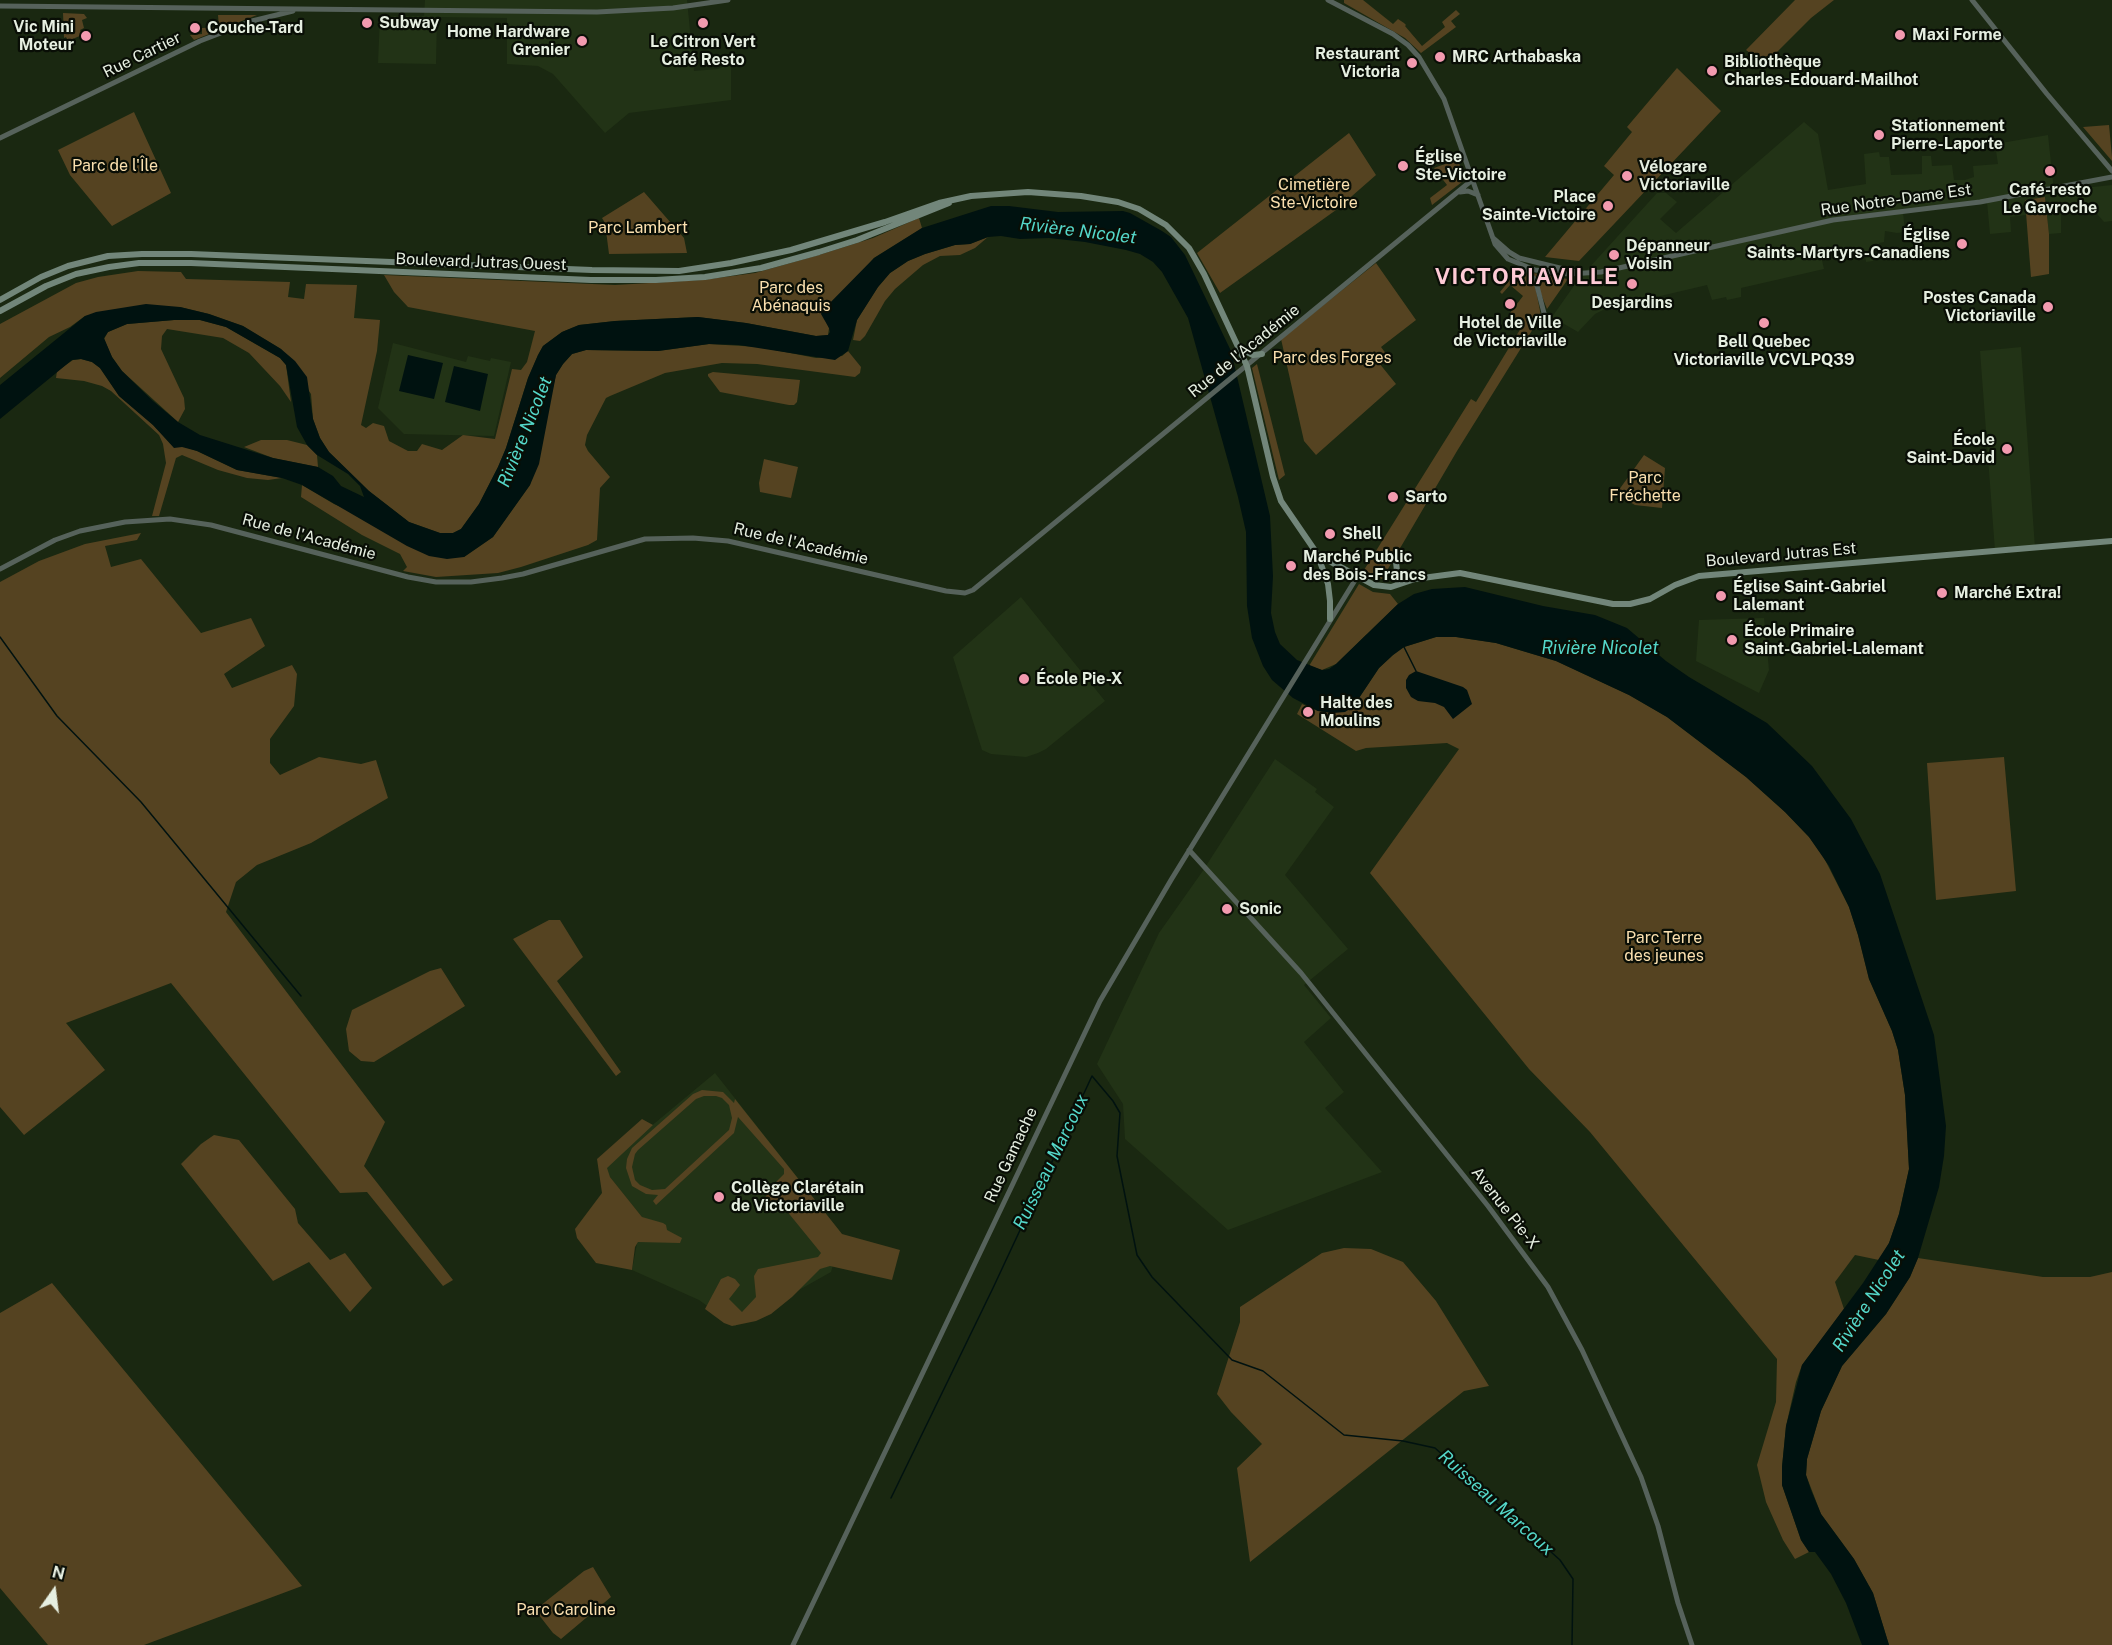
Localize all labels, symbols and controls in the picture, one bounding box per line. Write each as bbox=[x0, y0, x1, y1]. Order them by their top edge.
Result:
place label: Subway bbox=[379, 13, 439, 33]
marker: Subway bbox=[360, 16, 374, 30]
marker: Le Citron Vert Café Resto bbox=[696, 16, 710, 30]
place label: Vic Mini Moteur bbox=[13, 17, 74, 55]
place label: Couche-Tard bbox=[207, 18, 303, 38]
marker: Couche-Tard bbox=[188, 21, 202, 35]
place label: Home Hardware Grenier bbox=[447, 22, 570, 60]
place label: Maxi Forme bbox=[1912, 25, 2002, 45]
street label: Rue Cartier bbox=[100, 28, 184, 82]
marker: Maxi Forme bbox=[1893, 28, 1907, 42]
marker: Vic Mini Moteur bbox=[79, 29, 93, 43]
place label: Le Citron Vert Café Resto bbox=[650, 32, 756, 70]
marker: Home Hardware Grenier bbox=[575, 34, 589, 48]
place label: Restaurant Victoria bbox=[1315, 44, 1400, 82]
place label: MRC Arthabaska bbox=[1452, 47, 1581, 67]
marker: MRC Arthabaska bbox=[1433, 50, 1447, 64]
place label: Bibliothèque Charles-Edouard-Mailhot bbox=[1724, 52, 1919, 90]
marker: Restaurant Victoria bbox=[1405, 56, 1419, 70]
marker: Bibliothèque Charles-Edouard-Mailhot bbox=[1705, 64, 1719, 78]
place label: Stationnement Pierre-Laporte bbox=[1891, 116, 2005, 154]
marker: Stationnement Pierre-Laporte bbox=[1872, 128, 1886, 142]
place label: Église Ste-Victoire bbox=[1415, 147, 1507, 185]
park label: Parc de l'Île bbox=[72, 156, 158, 176]
place label: Vélogare Victoriaville bbox=[1639, 157, 1730, 195]
marker: Église Ste-Victoire bbox=[1396, 159, 1410, 173]
marker: Café-resto Le Gavroche bbox=[2043, 164, 2057, 178]
marker: Vélogare Victoriaville bbox=[1620, 169, 1634, 183]
park label: Cimetière Ste-Victoire bbox=[1270, 175, 1358, 213]
street label: Rue Notre-Dame Est bbox=[1819, 180, 1973, 220]
place label: Café-resto Le Gavroche bbox=[2003, 180, 2097, 218]
place label: Place Sainte-Victoire bbox=[1482, 187, 1596, 225]
marker: Place Sainte-Victoire bbox=[1601, 199, 1615, 213]
water label: Rivière Nicolet bbox=[1018, 213, 1138, 249]
park label: Parc Lambert bbox=[588, 218, 688, 238]
place label: Église Saints-Martyrs-Canadiens bbox=[1746, 225, 1950, 263]
place label: Dépanneur Voisin bbox=[1626, 236, 1710, 274]
marker: Église Saints-Martyrs-Canadiens bbox=[1955, 237, 1969, 251]
marker: Dépanneur Voisin bbox=[1607, 248, 1621, 262]
street label: Boulevard Jutras Ouest bbox=[395, 249, 567, 275]
district label: VICTORIAVILLE bbox=[1435, 264, 1619, 290]
marker: Desjardins bbox=[1625, 277, 1639, 291]
park label: Parc des Abénaquis bbox=[752, 278, 830, 316]
place label: Postes Canada Victoriaville bbox=[1923, 288, 2036, 326]
place label: Desjardins bbox=[1591, 293, 1673, 313]
marker: Hotel de Ville de Victoriaville bbox=[1503, 297, 1517, 311]
street label: Rue de l'Académie bbox=[1184, 300, 1304, 402]
marker: Postes Canada Victoriaville bbox=[2041, 300, 2055, 314]
place label: Hotel de Ville de Victoriaville bbox=[1453, 313, 1567, 351]
marker: Bell Quebec Victoriaville VCVLPQ39 bbox=[1757, 316, 1771, 330]
place label: Bell Quebec Victoriaville VCVLPQ39 bbox=[1674, 332, 1854, 370]
park label: Parc des Forges bbox=[1272, 348, 1392, 368]
water label: Rivière Nicolet bbox=[493, 373, 557, 491]
place label: École Saint-David bbox=[1906, 430, 1995, 468]
marker: École Saint-David bbox=[2000, 442, 2014, 456]
park label: Parc Fréchette bbox=[1609, 468, 1681, 506]
place label: Sarto bbox=[1405, 487, 1447, 507]
marker: Sarto bbox=[1386, 490, 1400, 504]
street label: Rue de l'Académie bbox=[240, 510, 378, 564]
street label: Rue de l'Académie bbox=[732, 519, 870, 569]
place label: Shell bbox=[1342, 524, 1382, 544]
marker: Shell bbox=[1323, 527, 1337, 541]
street label: Boulevard Jutras Est bbox=[1705, 539, 1857, 571]
place label: Marché Public des Bois-Francs bbox=[1303, 547, 1426, 585]
marker: Marché Public des Bois-Francs bbox=[1284, 559, 1298, 573]
place label: Église Saint-Gabriel Lalemant bbox=[1733, 577, 1886, 615]
place label: Marché Extra! bbox=[1954, 583, 2061, 603]
marker: Marché Extra! bbox=[1935, 586, 1949, 600]
marker: Église Saint-Gabriel Lalemant bbox=[1714, 589, 1728, 603]
place label: École Primaire Saint-Gabriel-Lalemant bbox=[1744, 621, 1924, 659]
marker: École Primaire Saint-Gabriel-Lalemant bbox=[1725, 633, 1739, 647]
water label: Rivière Nicolet bbox=[1541, 637, 1659, 659]
place label: École Pie-X bbox=[1036, 669, 1122, 689]
marker: École Pie-X bbox=[1017, 672, 1031, 686]
place label: Halte des Moulins bbox=[1320, 693, 1393, 731]
marker: Halte des Moulins bbox=[1301, 705, 1315, 719]
place label: Sonic bbox=[1239, 899, 1282, 919]
marker: Sonic bbox=[1220, 902, 1234, 916]
park label: Parc Terre des jeunes bbox=[1624, 928, 1704, 966]
water label: Ruisseau Marcoux bbox=[1009, 1091, 1093, 1233]
street label: Rue Gamache bbox=[981, 1104, 1041, 1206]
street label: Avenue Pie-X bbox=[1467, 1163, 1543, 1253]
place label: Collège Clarétain de Victoriaville bbox=[731, 1178, 864, 1216]
marker: Collège Clarétain de Victoriaville bbox=[712, 1190, 726, 1204]
water label: Rivière Nicolet bbox=[1828, 1246, 1910, 1356]
water label: Ruisseau Marcoux bbox=[1434, 1445, 1558, 1561]
north arrow bbox=[24, 1561, 84, 1621]
text: N bbox=[50, 1562, 67, 1584]
park label: Parc Caroline bbox=[516, 1600, 616, 1620]

